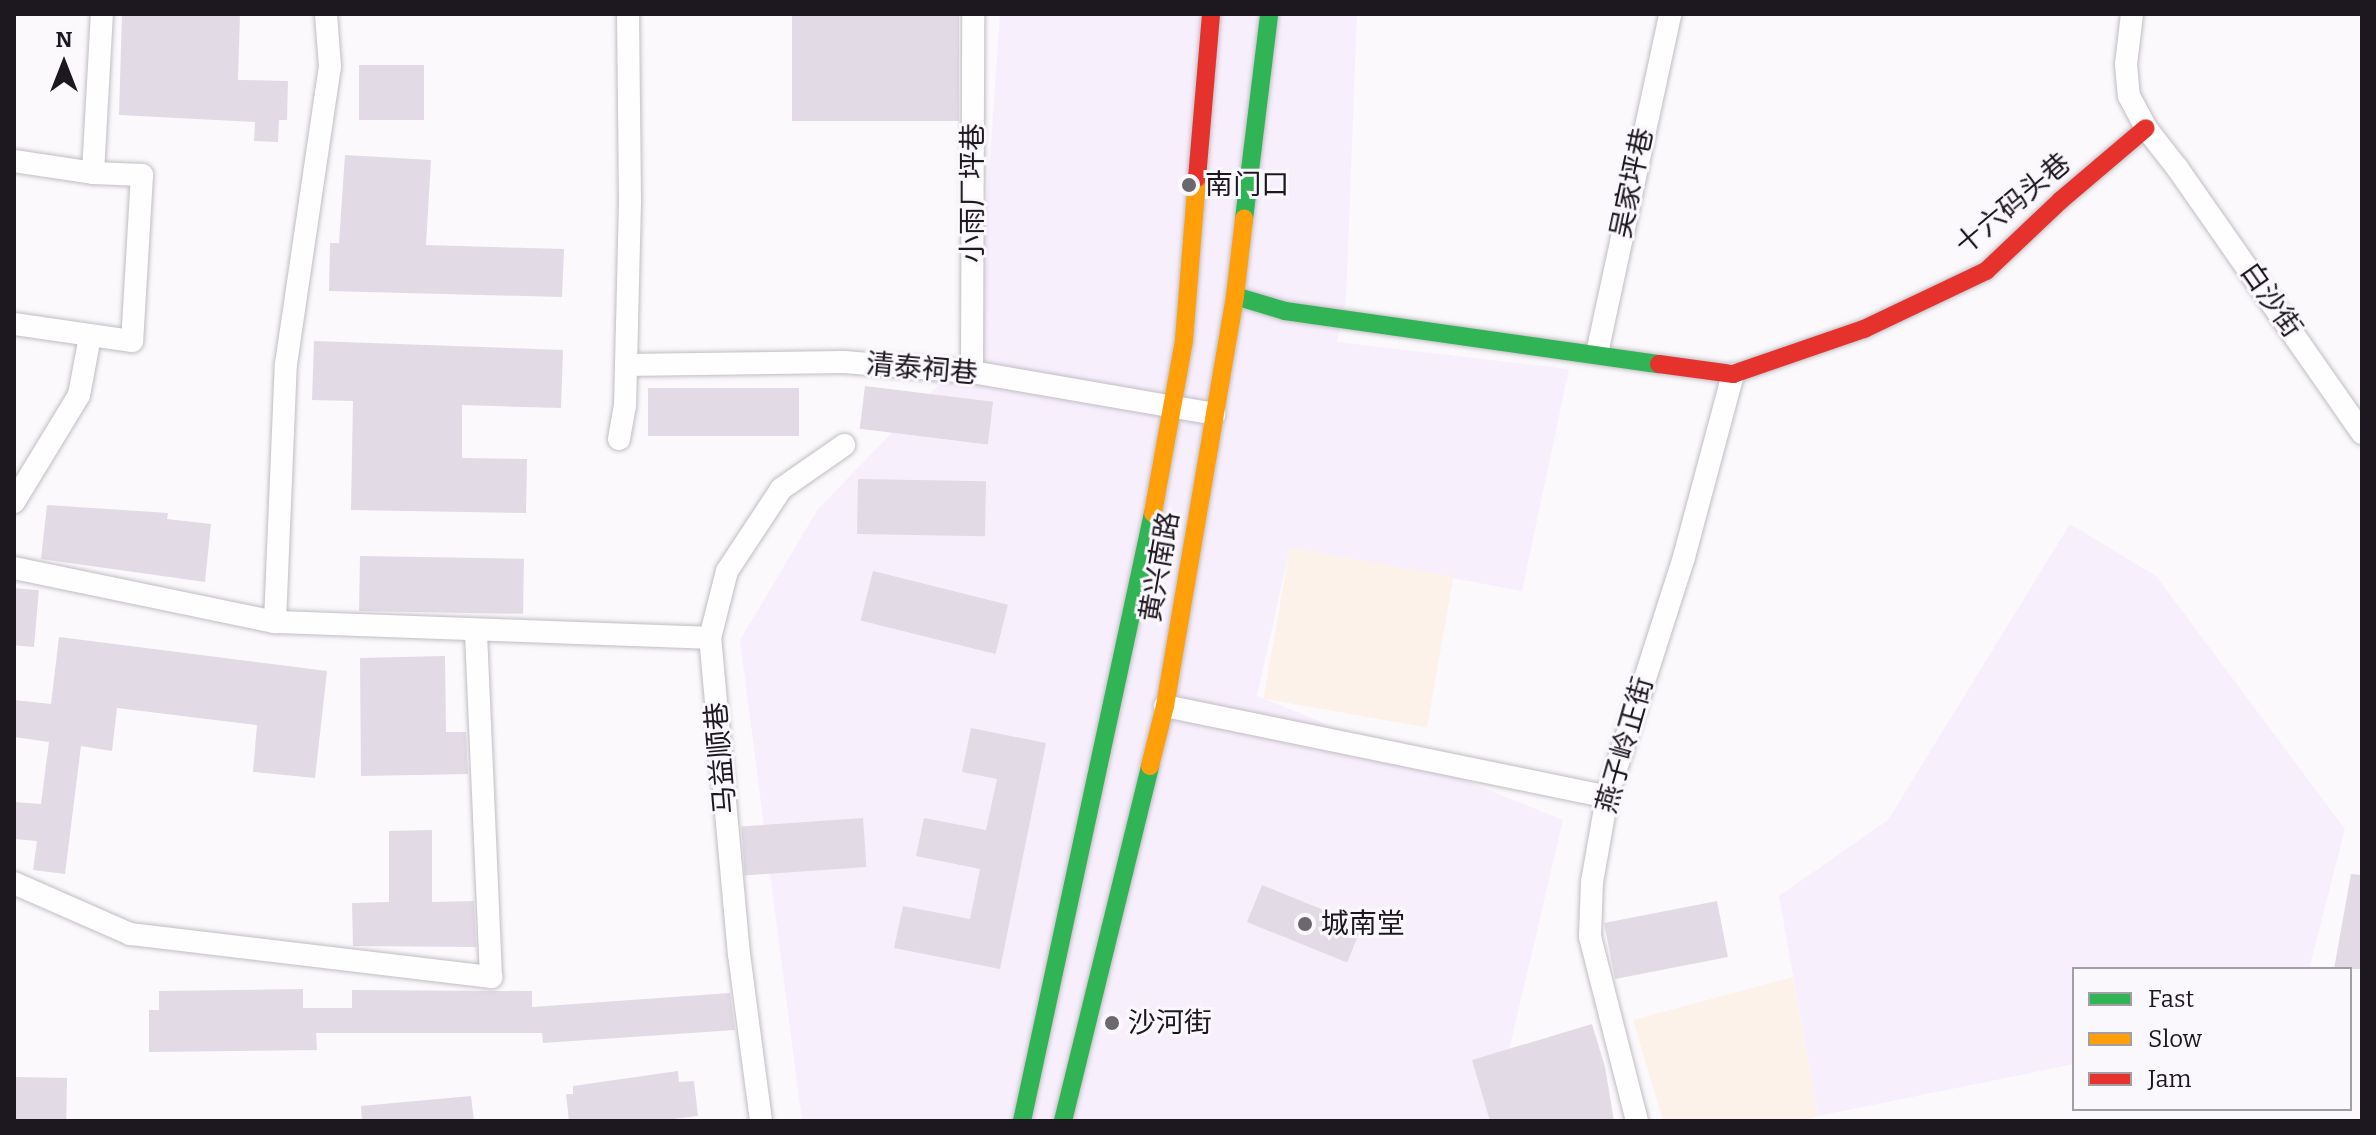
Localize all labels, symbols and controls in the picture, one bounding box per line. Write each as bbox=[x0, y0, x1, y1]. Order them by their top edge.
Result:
north arrow bbox=[24, 24, 104, 104]
text: N bbox=[56, 26, 72, 53]
street label: 小雨厂坪巷 bbox=[956, 123, 990, 263]
street label: 吴家坪巷 bbox=[1604, 125, 1660, 241]
street label: 十六码头巷 bbox=[1949, 146, 2077, 262]
place label: 南门口 bbox=[1205, 168, 1289, 202]
marker: 南门口 bbox=[1180, 176, 1198, 194]
street label: 白沙街 bbox=[2233, 256, 2309, 344]
street label: 清泰祠巷 bbox=[865, 347, 979, 391]
street label: 黄兴南路 bbox=[1134, 509, 1186, 625]
street label: 燕子岭正街 bbox=[1590, 673, 1660, 817]
street label: 马益顺巷 bbox=[699, 701, 743, 815]
place label: 城南堂 bbox=[1321, 907, 1405, 941]
marker: 城南堂 bbox=[1296, 915, 1314, 933]
legend bbox=[2072, 967, 2352, 1111]
text: Fast bbox=[2148, 985, 2194, 1013]
place label: 沙河街 bbox=[1128, 1006, 1212, 1040]
marker: 沙河街 bbox=[1103, 1014, 1121, 1032]
text: Slow bbox=[2148, 1025, 2202, 1053]
text: Jam bbox=[2148, 1065, 2191, 1093]

